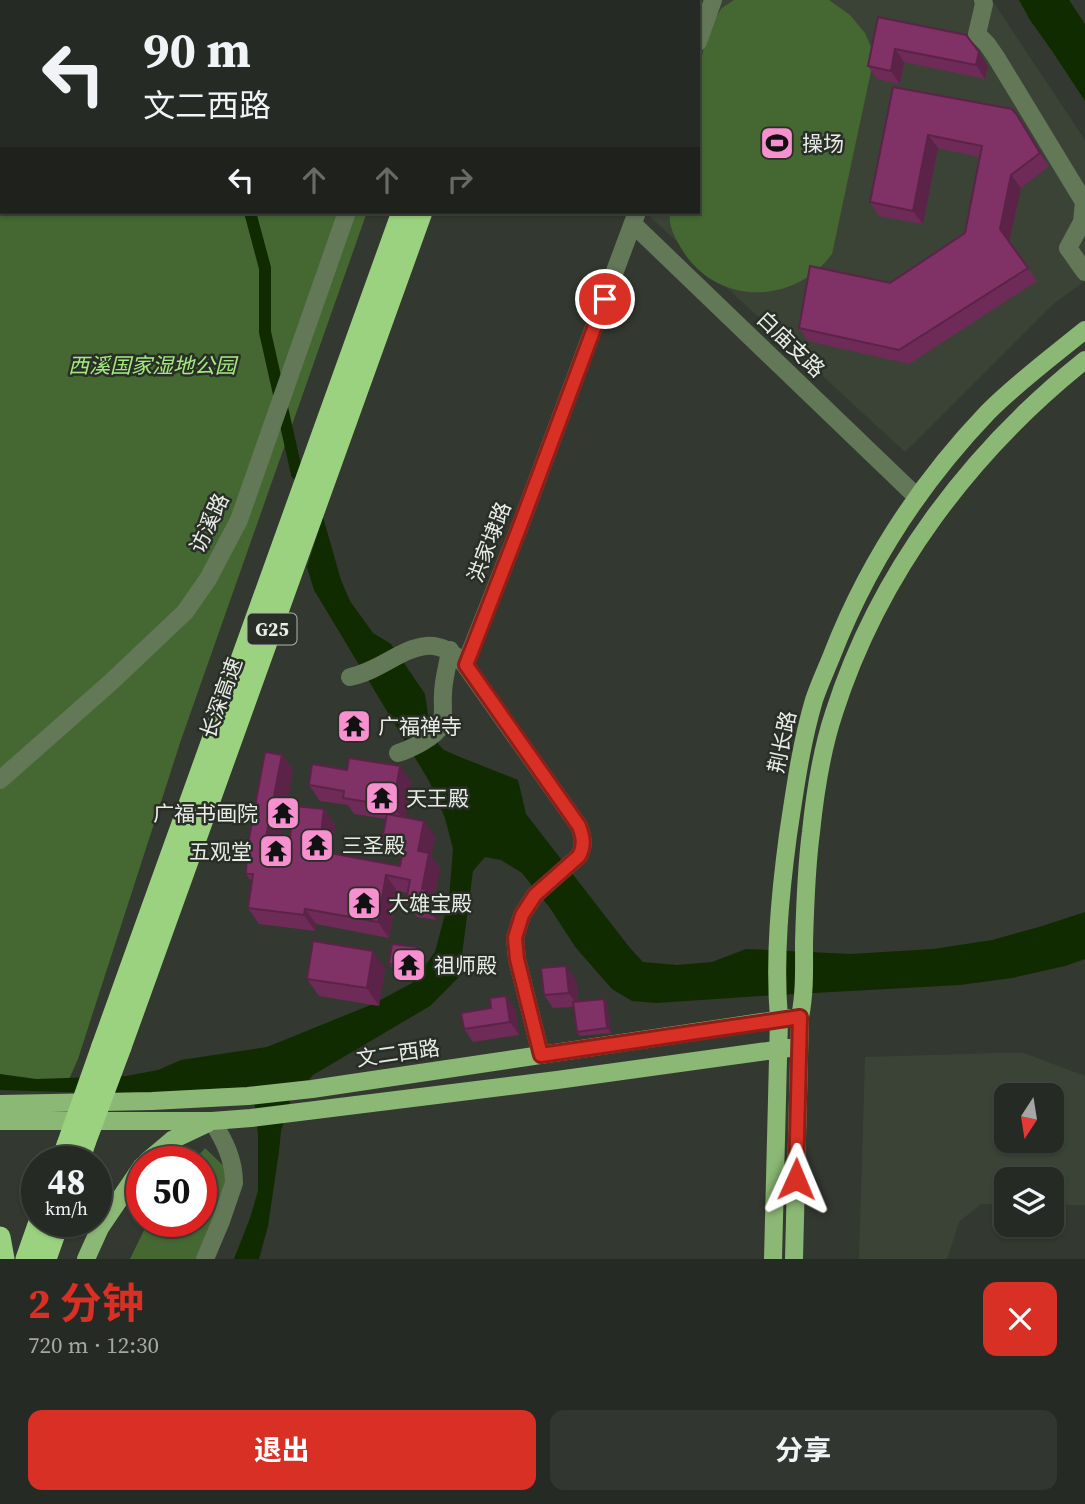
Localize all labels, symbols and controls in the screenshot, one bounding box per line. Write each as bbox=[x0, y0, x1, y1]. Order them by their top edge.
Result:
text: 90 m bbox=[143, 16, 251, 83]
icon: left bbox=[28, 28, 119, 119]
text: 文二西路 bbox=[143, 84, 271, 128]
sports icon: 操场 bbox=[758, 124, 796, 162]
place label: 操场 bbox=[802, 129, 844, 158]
icon: left bbox=[222, 161, 260, 199]
icon: ahead bbox=[295, 161, 333, 199]
icon: ahead bbox=[368, 161, 406, 199]
icon: right bbox=[441, 161, 479, 199]
pin bbox=[575, 269, 635, 329]
icon: arrive bbox=[586, 280, 624, 318]
street label: 白庙支路 bbox=[751, 304, 831, 384]
park label: 西溪国家湿地公园 bbox=[68, 351, 239, 380]
street label: 访溪路 bbox=[183, 488, 235, 558]
street label: 洪家埭路 bbox=[460, 498, 518, 586]
road number: G25 bbox=[247, 614, 296, 644]
street label: 长深高速 bbox=[193, 654, 249, 742]
temple icon: 广福禅寺 bbox=[335, 707, 373, 745]
street label: 荆长路 bbox=[761, 708, 803, 776]
place label: 广福禅寺 bbox=[378, 712, 462, 741]
temple icon: 天王殿 bbox=[363, 779, 401, 817]
place label: 天王殿 bbox=[406, 784, 469, 813]
temple icon: 广福书画院 bbox=[264, 794, 302, 832]
place label: 广福书画院 bbox=[153, 799, 258, 828]
temple icon: 三圣殿 bbox=[298, 826, 336, 864]
place label: 三圣殿 bbox=[342, 831, 405, 860]
temple icon: 五观堂 bbox=[257, 832, 295, 870]
place label: 五观堂 bbox=[189, 837, 252, 866]
temple icon: 大雄宝殿 bbox=[345, 884, 383, 922]
place label: 大雄宝殿 bbox=[388, 889, 472, 918]
temple icon: 祖师殿 bbox=[390, 946, 428, 984]
place label: 祖师殿 bbox=[434, 951, 497, 980]
street label: 文二西路 bbox=[354, 1033, 442, 1073]
north arrow bbox=[994, 1083, 1064, 1153]
map controls bbox=[994, 1083, 1064, 1237]
position arrow bbox=[759, 1142, 833, 1216]
speed limit sign: 50 bbox=[126, 1146, 217, 1237]
text: 48 bbox=[48, 1158, 85, 1206]
button: layers bbox=[994, 1167, 1064, 1237]
text: km/h bbox=[45, 1196, 88, 1221]
text: 2 分钟 bbox=[28, 1274, 144, 1332]
button: close bbox=[983, 1282, 1057, 1356]
text: 720 m · 12:30 bbox=[28, 1329, 159, 1361]
button: 退出 bbox=[28, 1410, 536, 1490]
button: 分享 bbox=[550, 1410, 1057, 1490]

